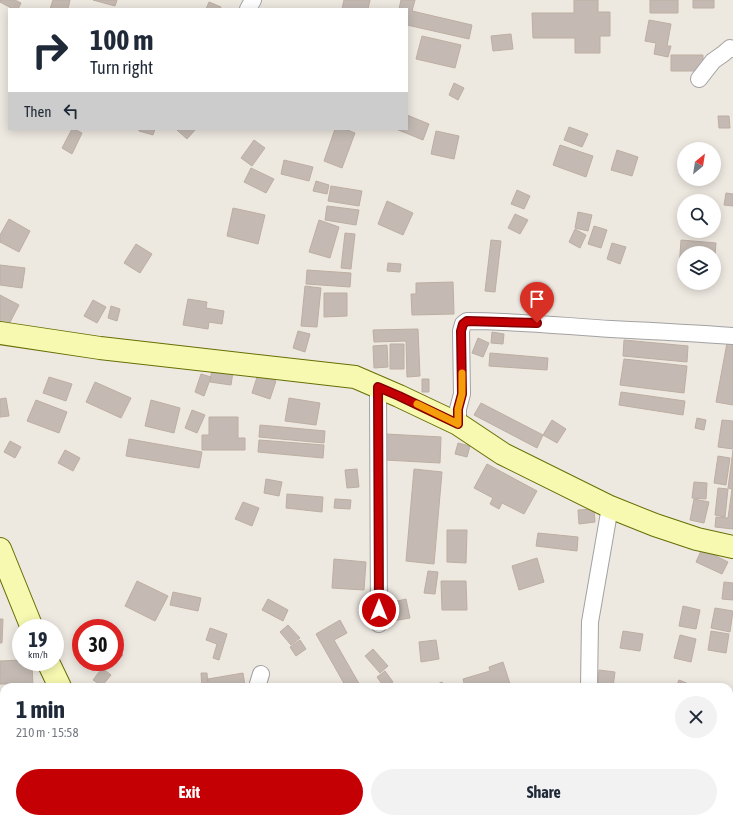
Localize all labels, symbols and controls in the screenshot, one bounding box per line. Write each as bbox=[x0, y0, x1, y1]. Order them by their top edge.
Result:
icon: right bbox=[24, 24, 76, 76]
text: 100 m bbox=[90, 24, 153, 56]
text: Turn right bbox=[90, 57, 153, 78]
icon: left bbox=[60, 100, 82, 122]
text: Then bbox=[24, 103, 52, 120]
north arrow bbox=[677, 142, 721, 186]
map controls bbox=[677, 142, 721, 290]
button: search bbox=[677, 194, 721, 238]
button: layers bbox=[677, 246, 721, 290]
pin bbox=[520, 282, 554, 323]
icon: arrive bbox=[526, 288, 548, 310]
position arrow bbox=[358, 589, 400, 631]
speed limit sign: 30 bbox=[72, 619, 124, 671]
text: 19 bbox=[29, 628, 47, 651]
text: km/h bbox=[28, 649, 48, 660]
text: 1 min bbox=[16, 696, 65, 723]
button: close bbox=[675, 696, 717, 738]
text: 210 m · 15:58 bbox=[16, 725, 79, 740]
button: Exit bbox=[16, 769, 363, 815]
button: Share bbox=[371, 769, 717, 815]

